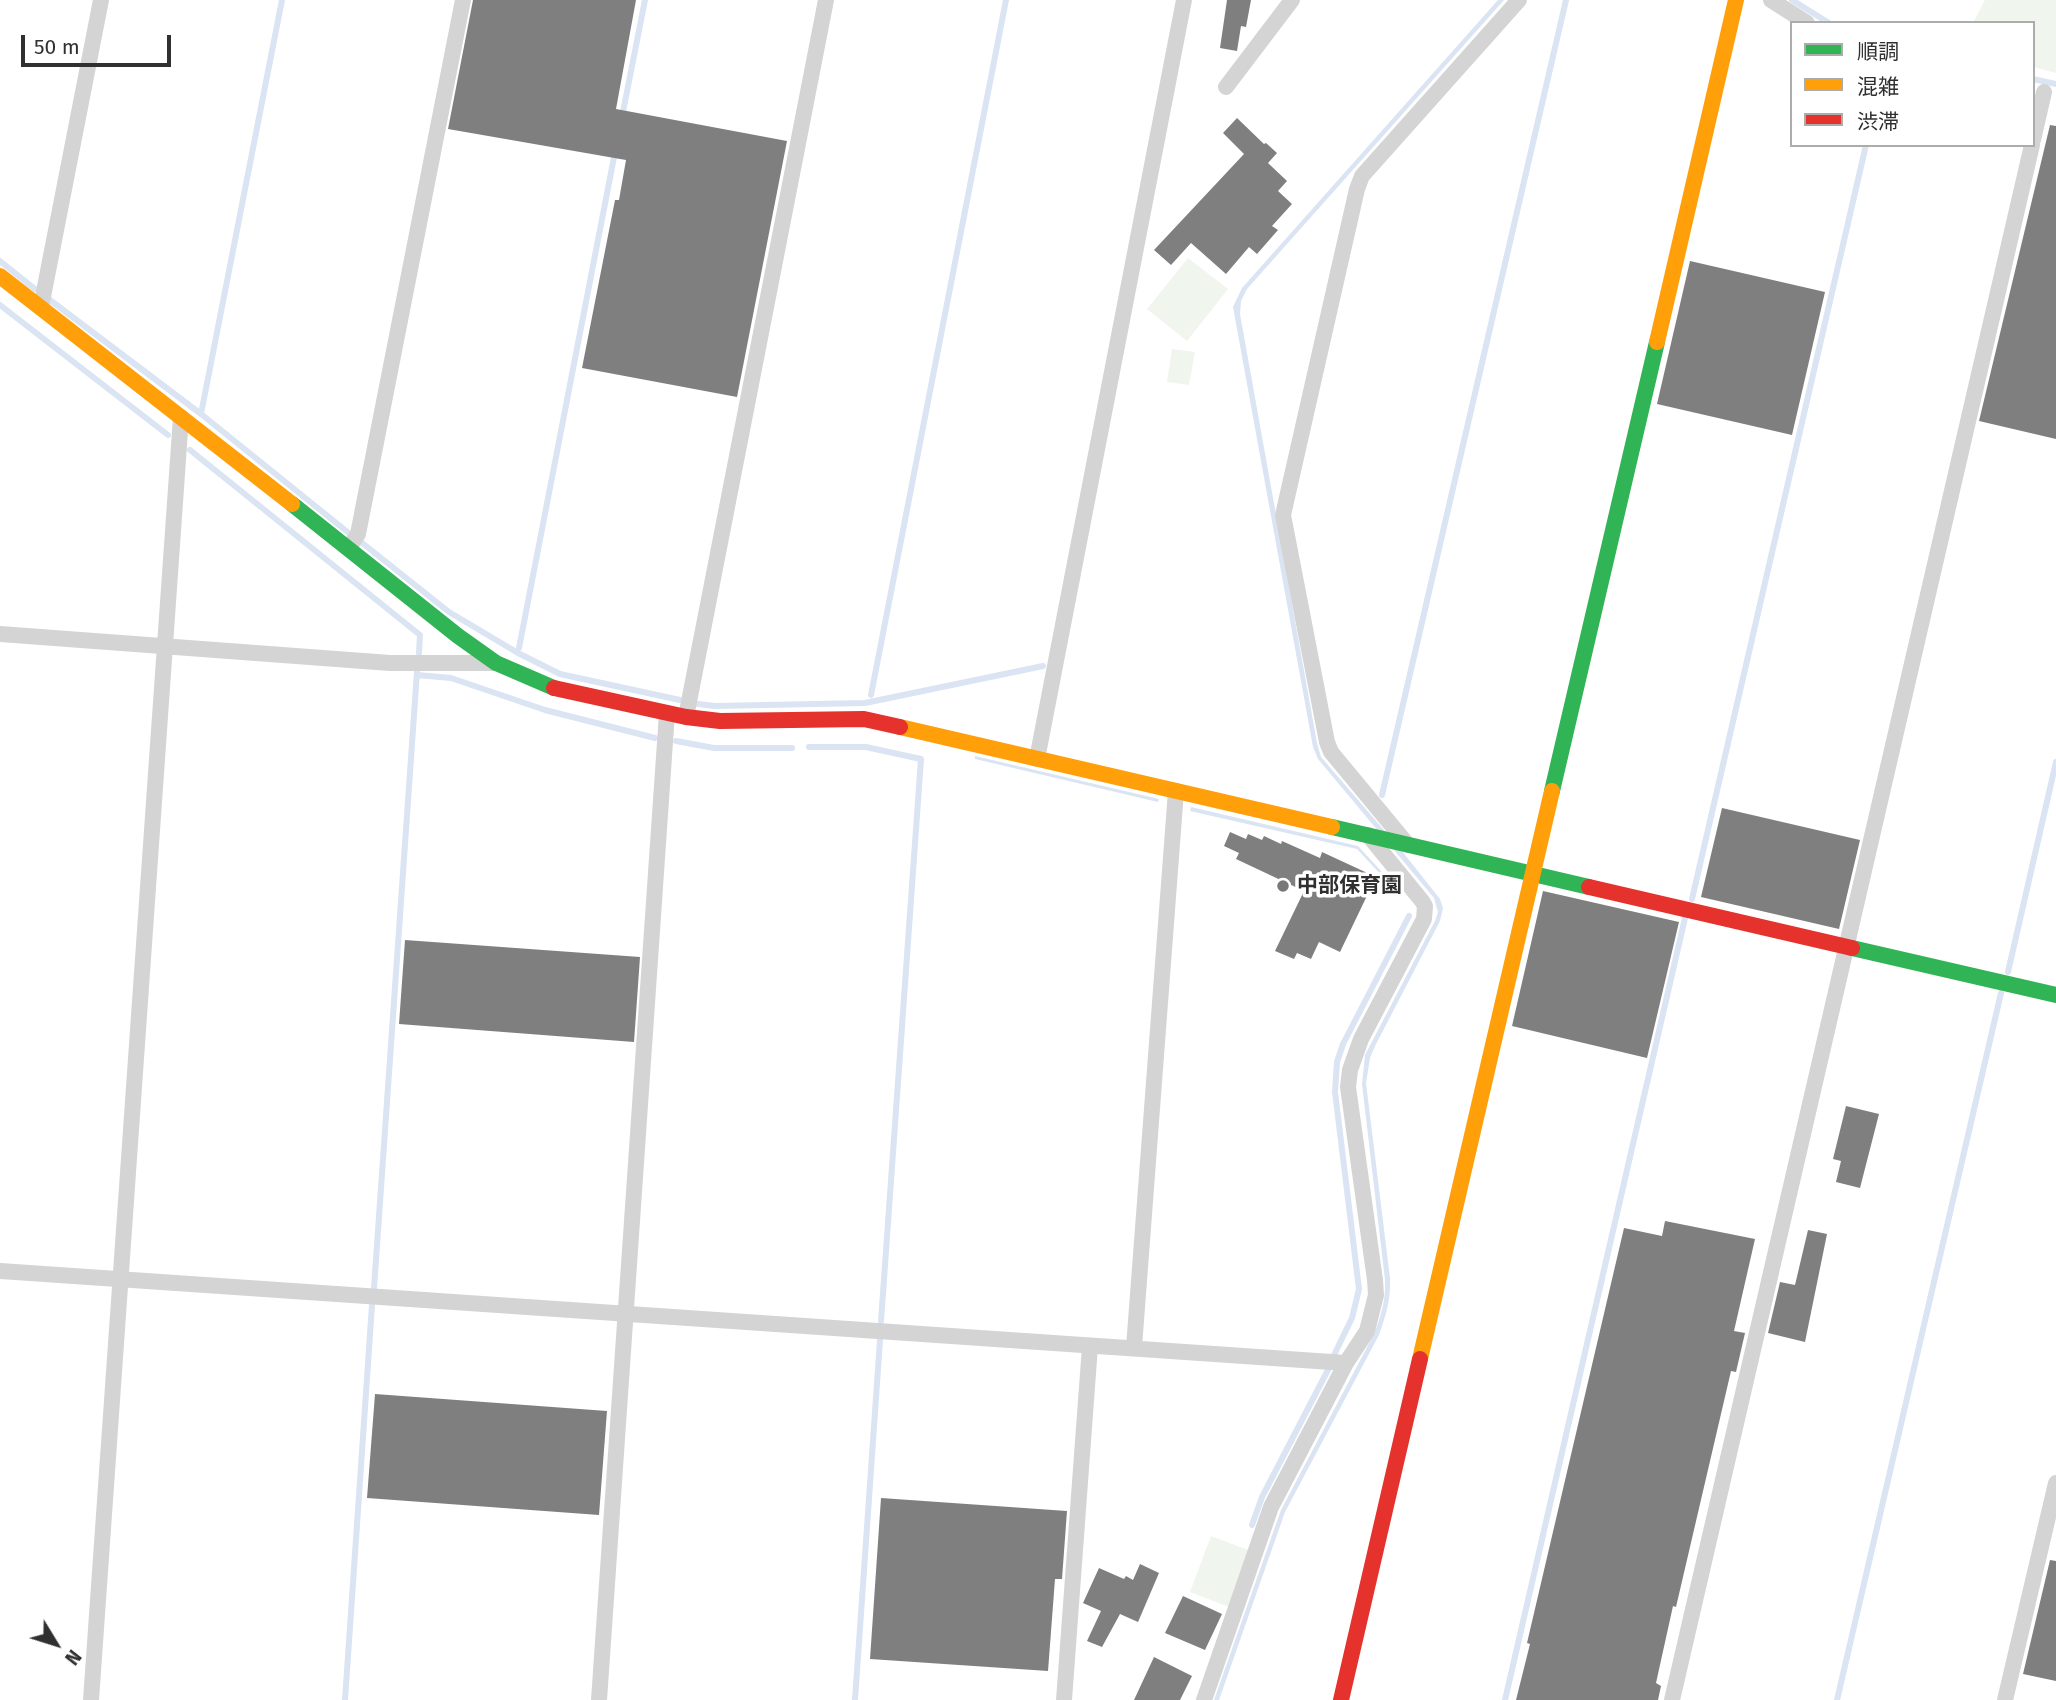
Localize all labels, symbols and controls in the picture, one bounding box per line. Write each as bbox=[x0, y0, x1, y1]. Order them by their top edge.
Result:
scale bar bbox=[24, 21, 175, 65]
legend bbox=[1790, 21, 2035, 147]
text: 50 m bbox=[34, 34, 80, 60]
text: 順調 bbox=[1857, 39, 1899, 65]
text: 混雑 bbox=[1857, 74, 1899, 100]
text: 渋滞 bbox=[1857, 109, 1899, 135]
place label: 中部保育園 bbox=[1297, 873, 1402, 899]
marker: 中部保育園 bbox=[1275, 878, 1291, 894]
north arrow bbox=[21, 1609, 91, 1679]
text: N bbox=[60, 1645, 86, 1669]

